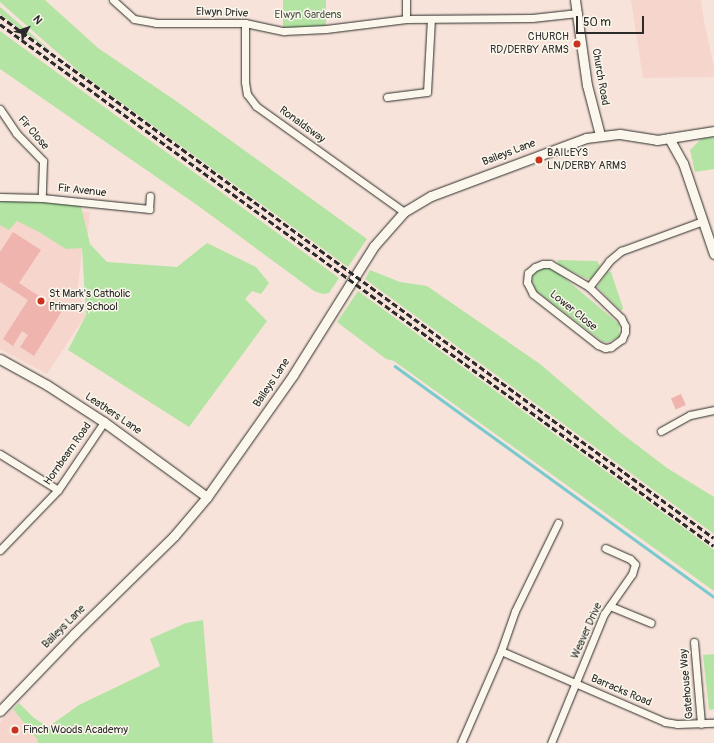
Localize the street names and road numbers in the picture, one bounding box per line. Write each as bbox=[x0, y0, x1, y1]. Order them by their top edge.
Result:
street label: Elwyn Drive bbox=[196, 5, 248, 21]
street label: Church Road bbox=[589, 48, 611, 106]
street label: Ronaldsway bbox=[276, 104, 328, 146]
street label: Fir Close bbox=[15, 113, 51, 153]
street label: Baileys Lane bbox=[481, 137, 537, 169]
street label: Fir Avenue bbox=[57, 182, 107, 200]
street label: Lower Close bbox=[547, 288, 599, 334]
street label: Baileys Lane bbox=[251, 356, 293, 410]
street label: Leathers Lane bbox=[82, 390, 144, 438]
street label: Hornbeam Road bbox=[41, 420, 95, 488]
street label: Weaver Drive bbox=[569, 601, 605, 661]
street label: Baileys Lane bbox=[40, 603, 88, 651]
street label: Gatehouse Way bbox=[677, 648, 697, 720]
street label: Barracks Road bbox=[589, 672, 653, 710]

